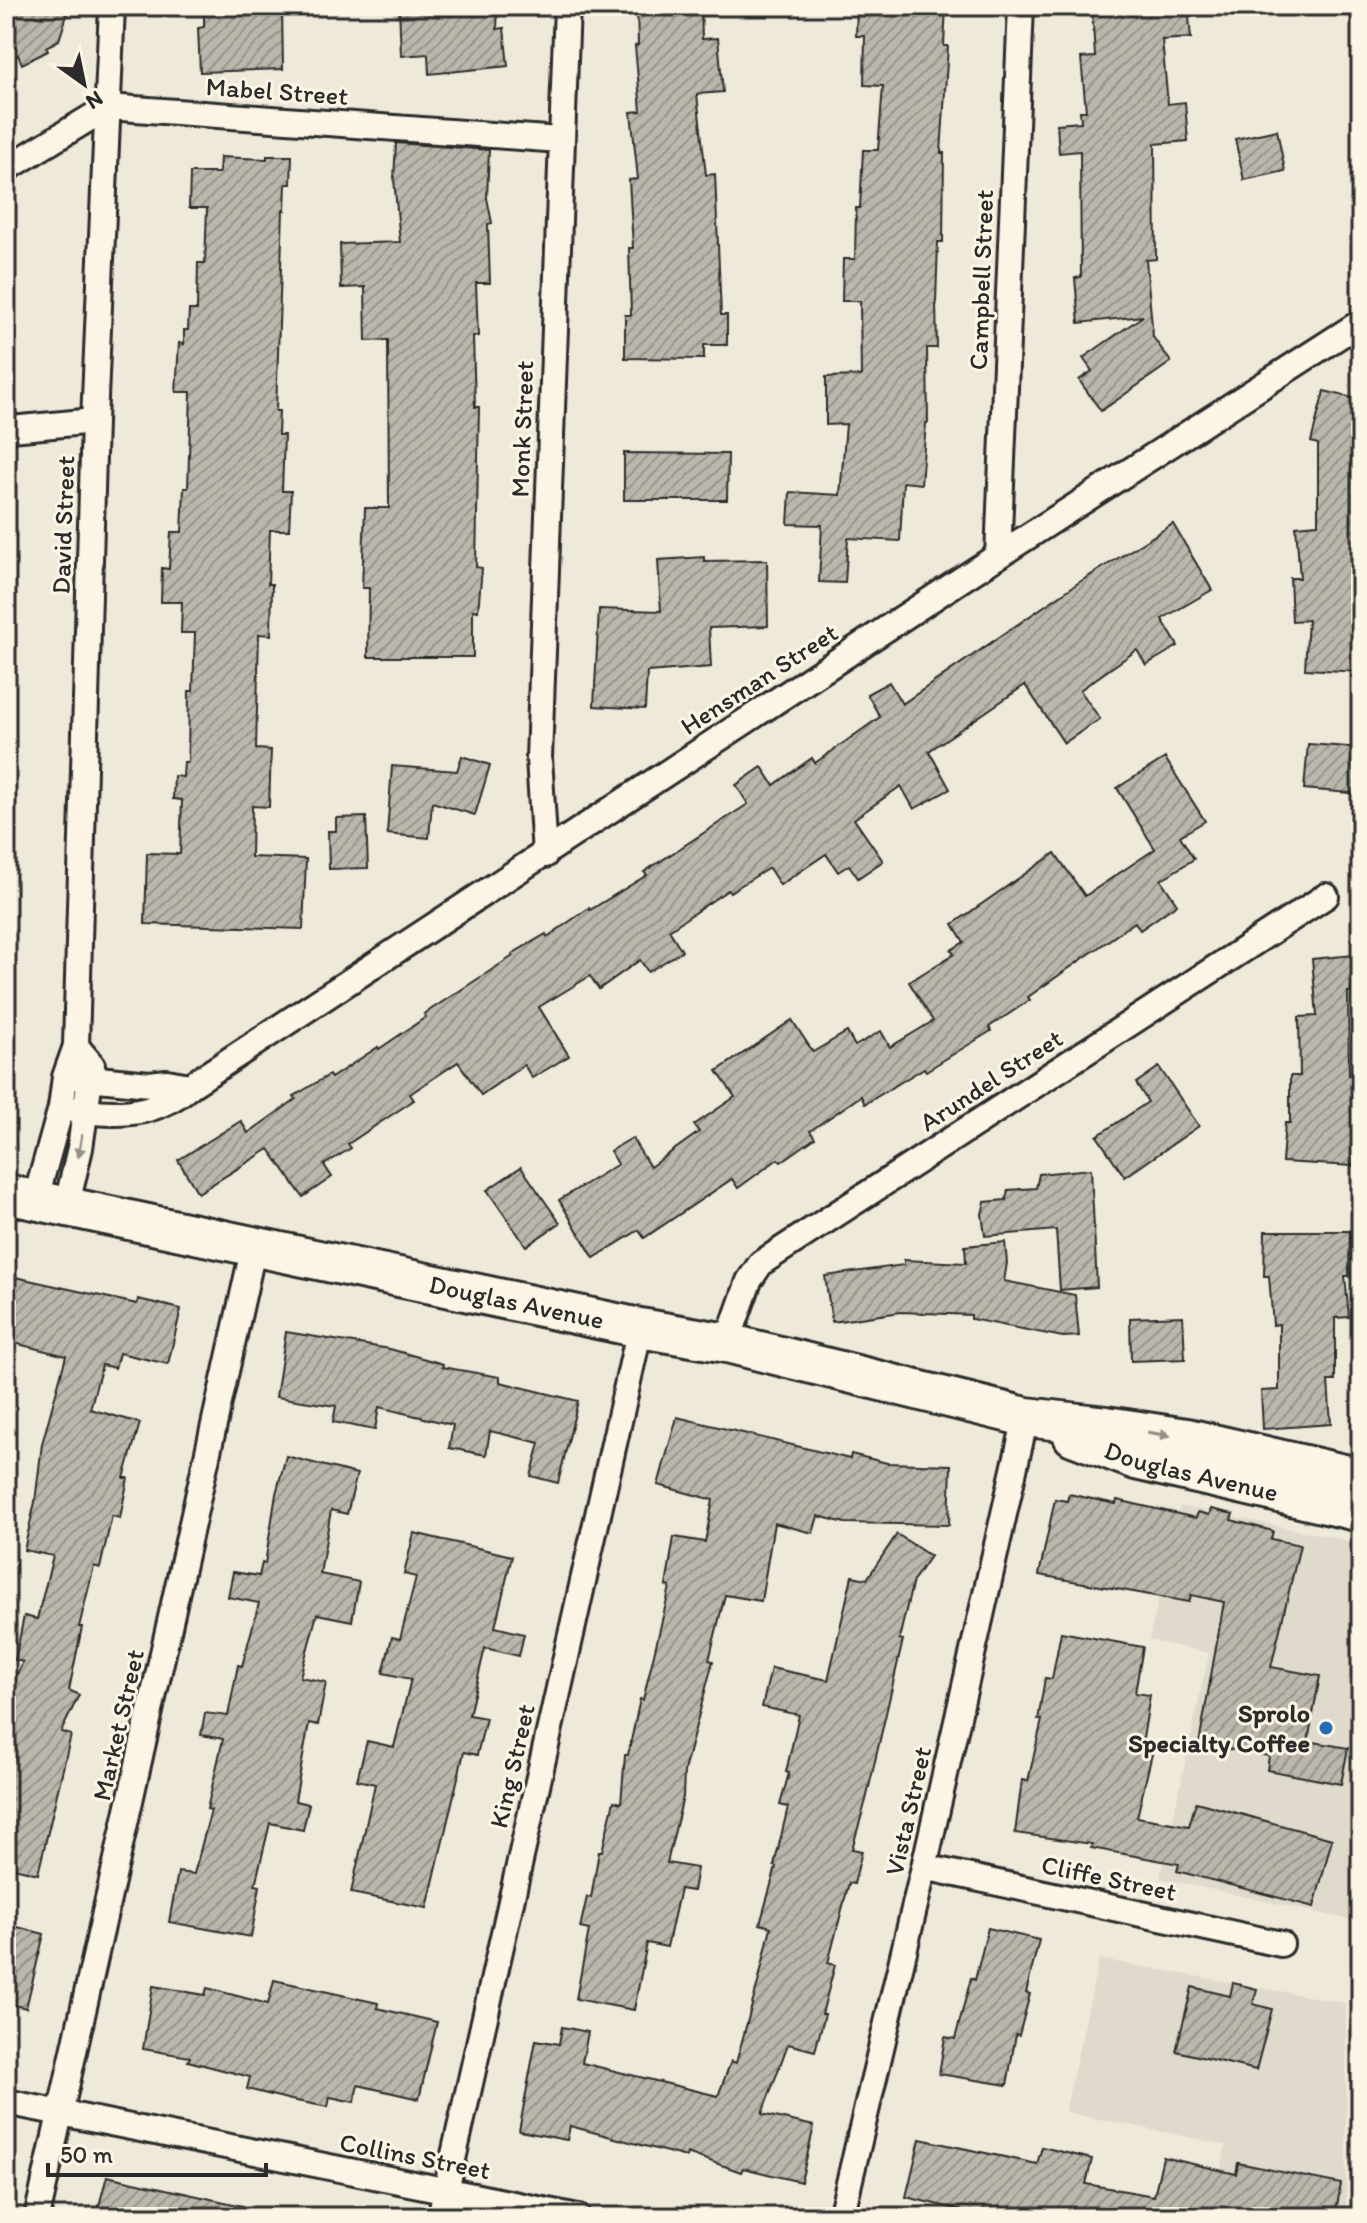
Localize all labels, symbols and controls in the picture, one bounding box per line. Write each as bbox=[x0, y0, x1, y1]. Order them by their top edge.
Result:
north arrow bbox=[44, 44, 124, 124]
street label: Mabel Street bbox=[205, 70, 349, 112]
text: N bbox=[81, 85, 108, 116]
street label: Campbell Street bbox=[962, 189, 1000, 371]
street label: Monk Street bbox=[504, 360, 540, 498]
street label: David Street bbox=[45, 455, 81, 595]
street label: Hensman Street bbox=[674, 616, 844, 742]
street label: Arundel Street bbox=[913, 1022, 1069, 1138]
one-way arrow bbox=[74, 1134, 86, 1159]
street label: Douglas Avenue bbox=[426, 1268, 607, 1336]
one-way arrow bbox=[1147, 1428, 1172, 1441]
street label: Douglas Avenue bbox=[1100, 1434, 1281, 1508]
street label: Market Street bbox=[85, 1646, 151, 1804]
place label: Sprolo Specialty Coffee bbox=[1128, 1697, 1310, 1759]
street label: King Street bbox=[482, 1701, 542, 1831]
marker: Sprolo Specialty Coffee bbox=[1317, 1719, 1335, 1737]
street label: Vista Street bbox=[878, 1743, 938, 1879]
street label: Cliffe Street bbox=[1039, 1848, 1180, 1908]
street label: Collins Street bbox=[337, 2126, 493, 2186]
scale bar bbox=[48, 2127, 266, 2177]
text: 50 m bbox=[60, 2140, 113, 2169]

